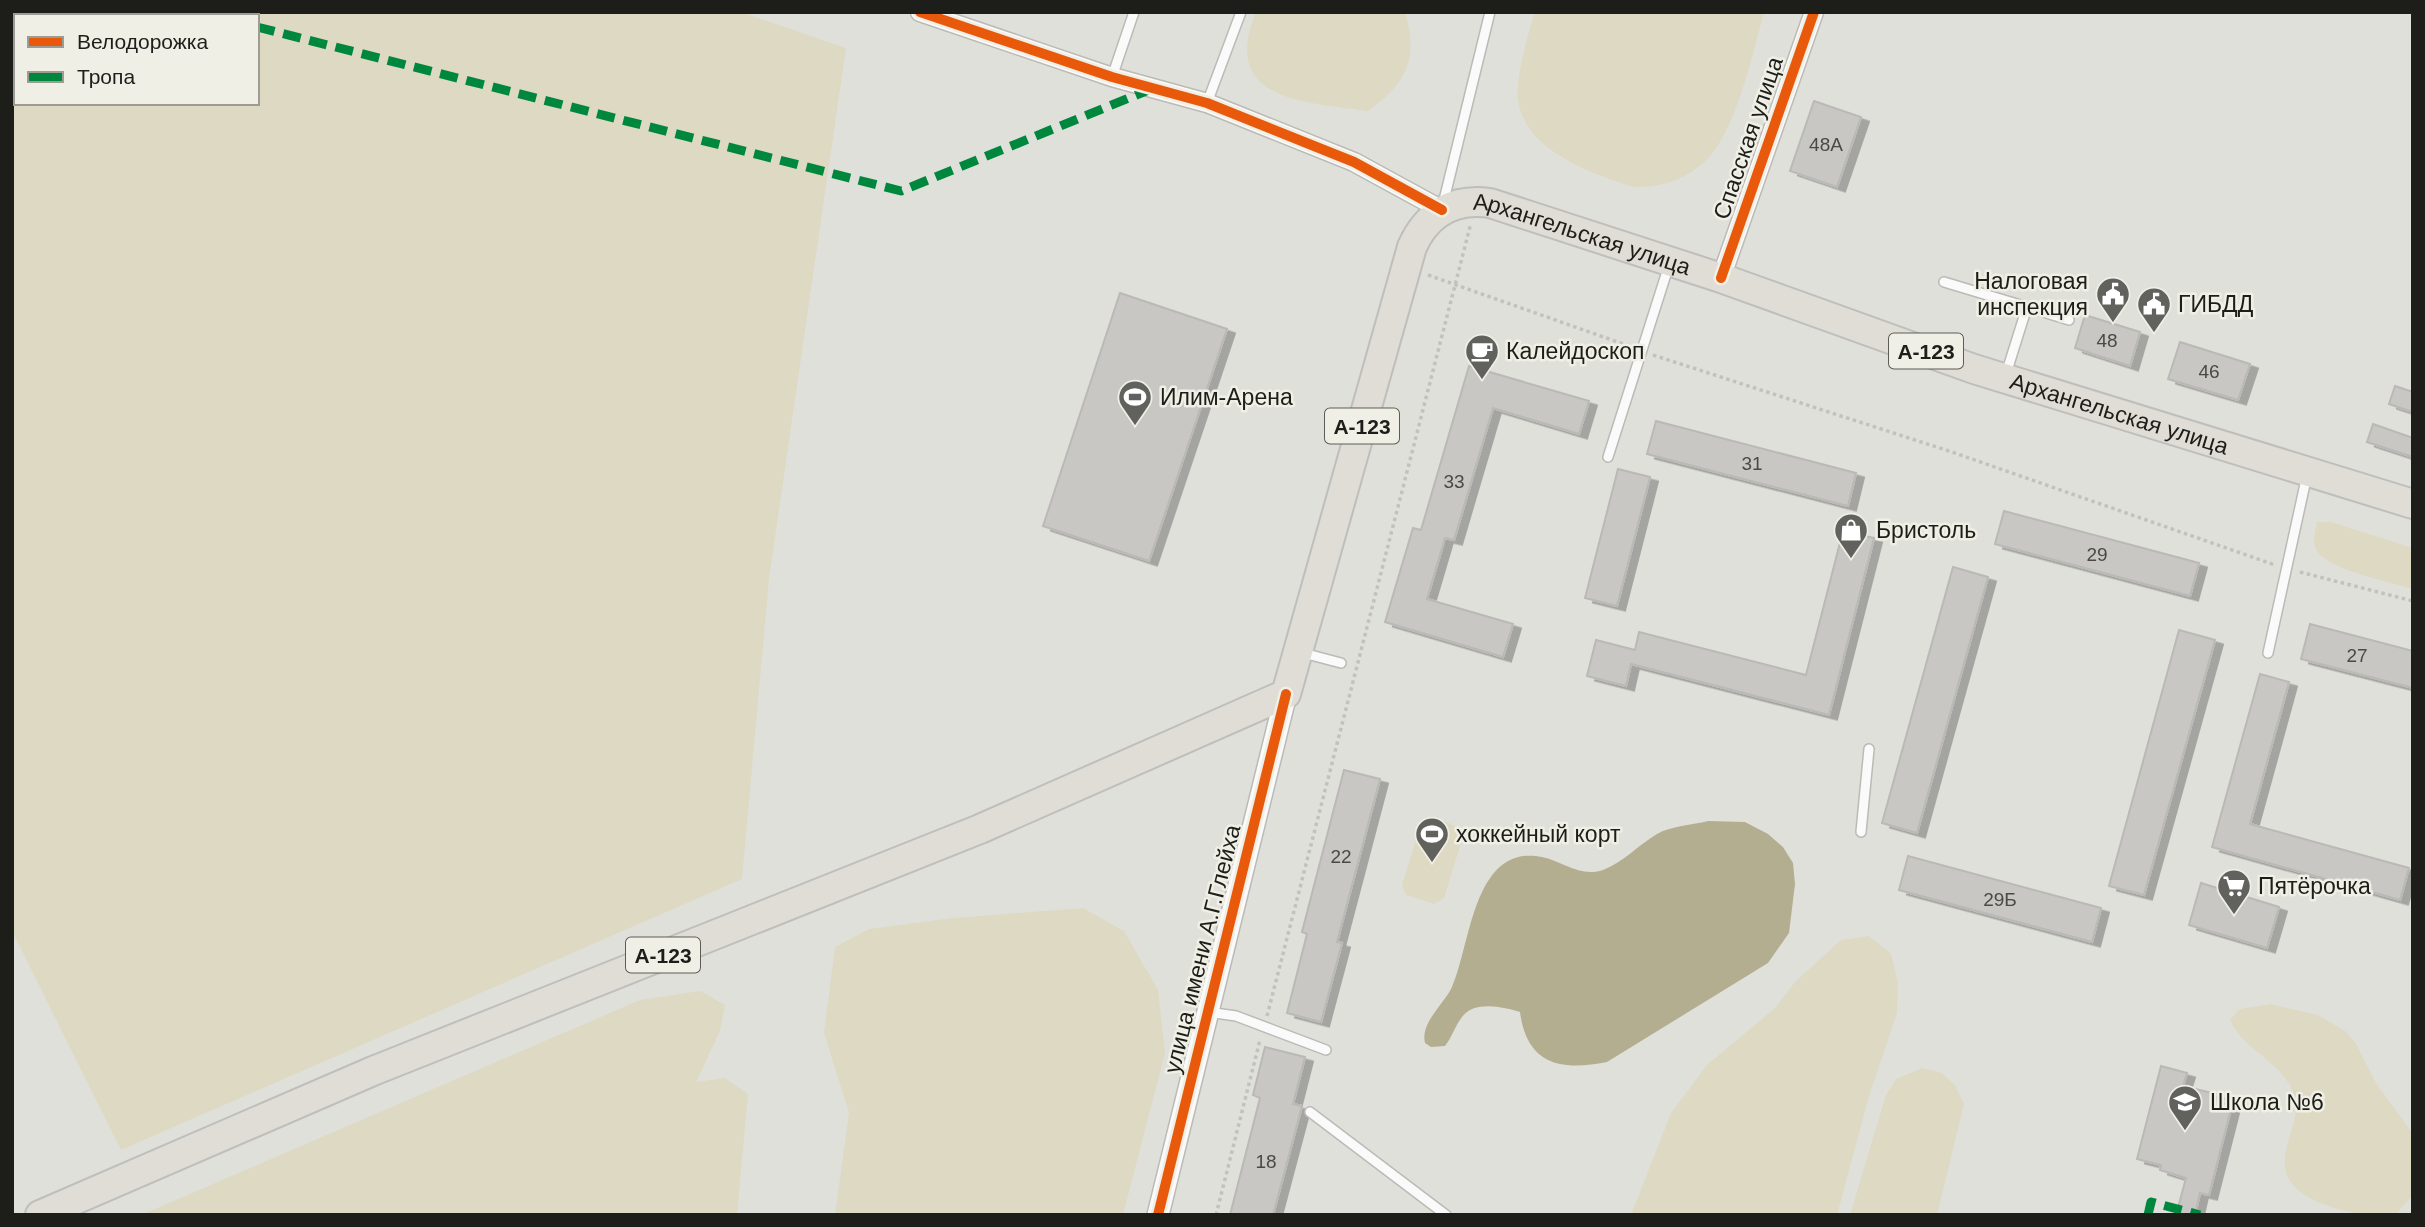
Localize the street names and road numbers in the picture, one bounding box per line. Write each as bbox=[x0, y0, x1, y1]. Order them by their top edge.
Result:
street label: Спасская улица bbox=[1708, 53, 1788, 223]
street label: Архангельская улица bbox=[1473, 189, 1694, 280]
road number: А-123 bbox=[1889, 334, 1963, 368]
street label: Архангельская улица bbox=[2007, 368, 2232, 460]
road number: А-123 bbox=[1325, 408, 1399, 444]
street label: улица имени А.Г.Глейха bbox=[1159, 822, 1246, 1076]
road number: А-123 bbox=[626, 937, 700, 972]

